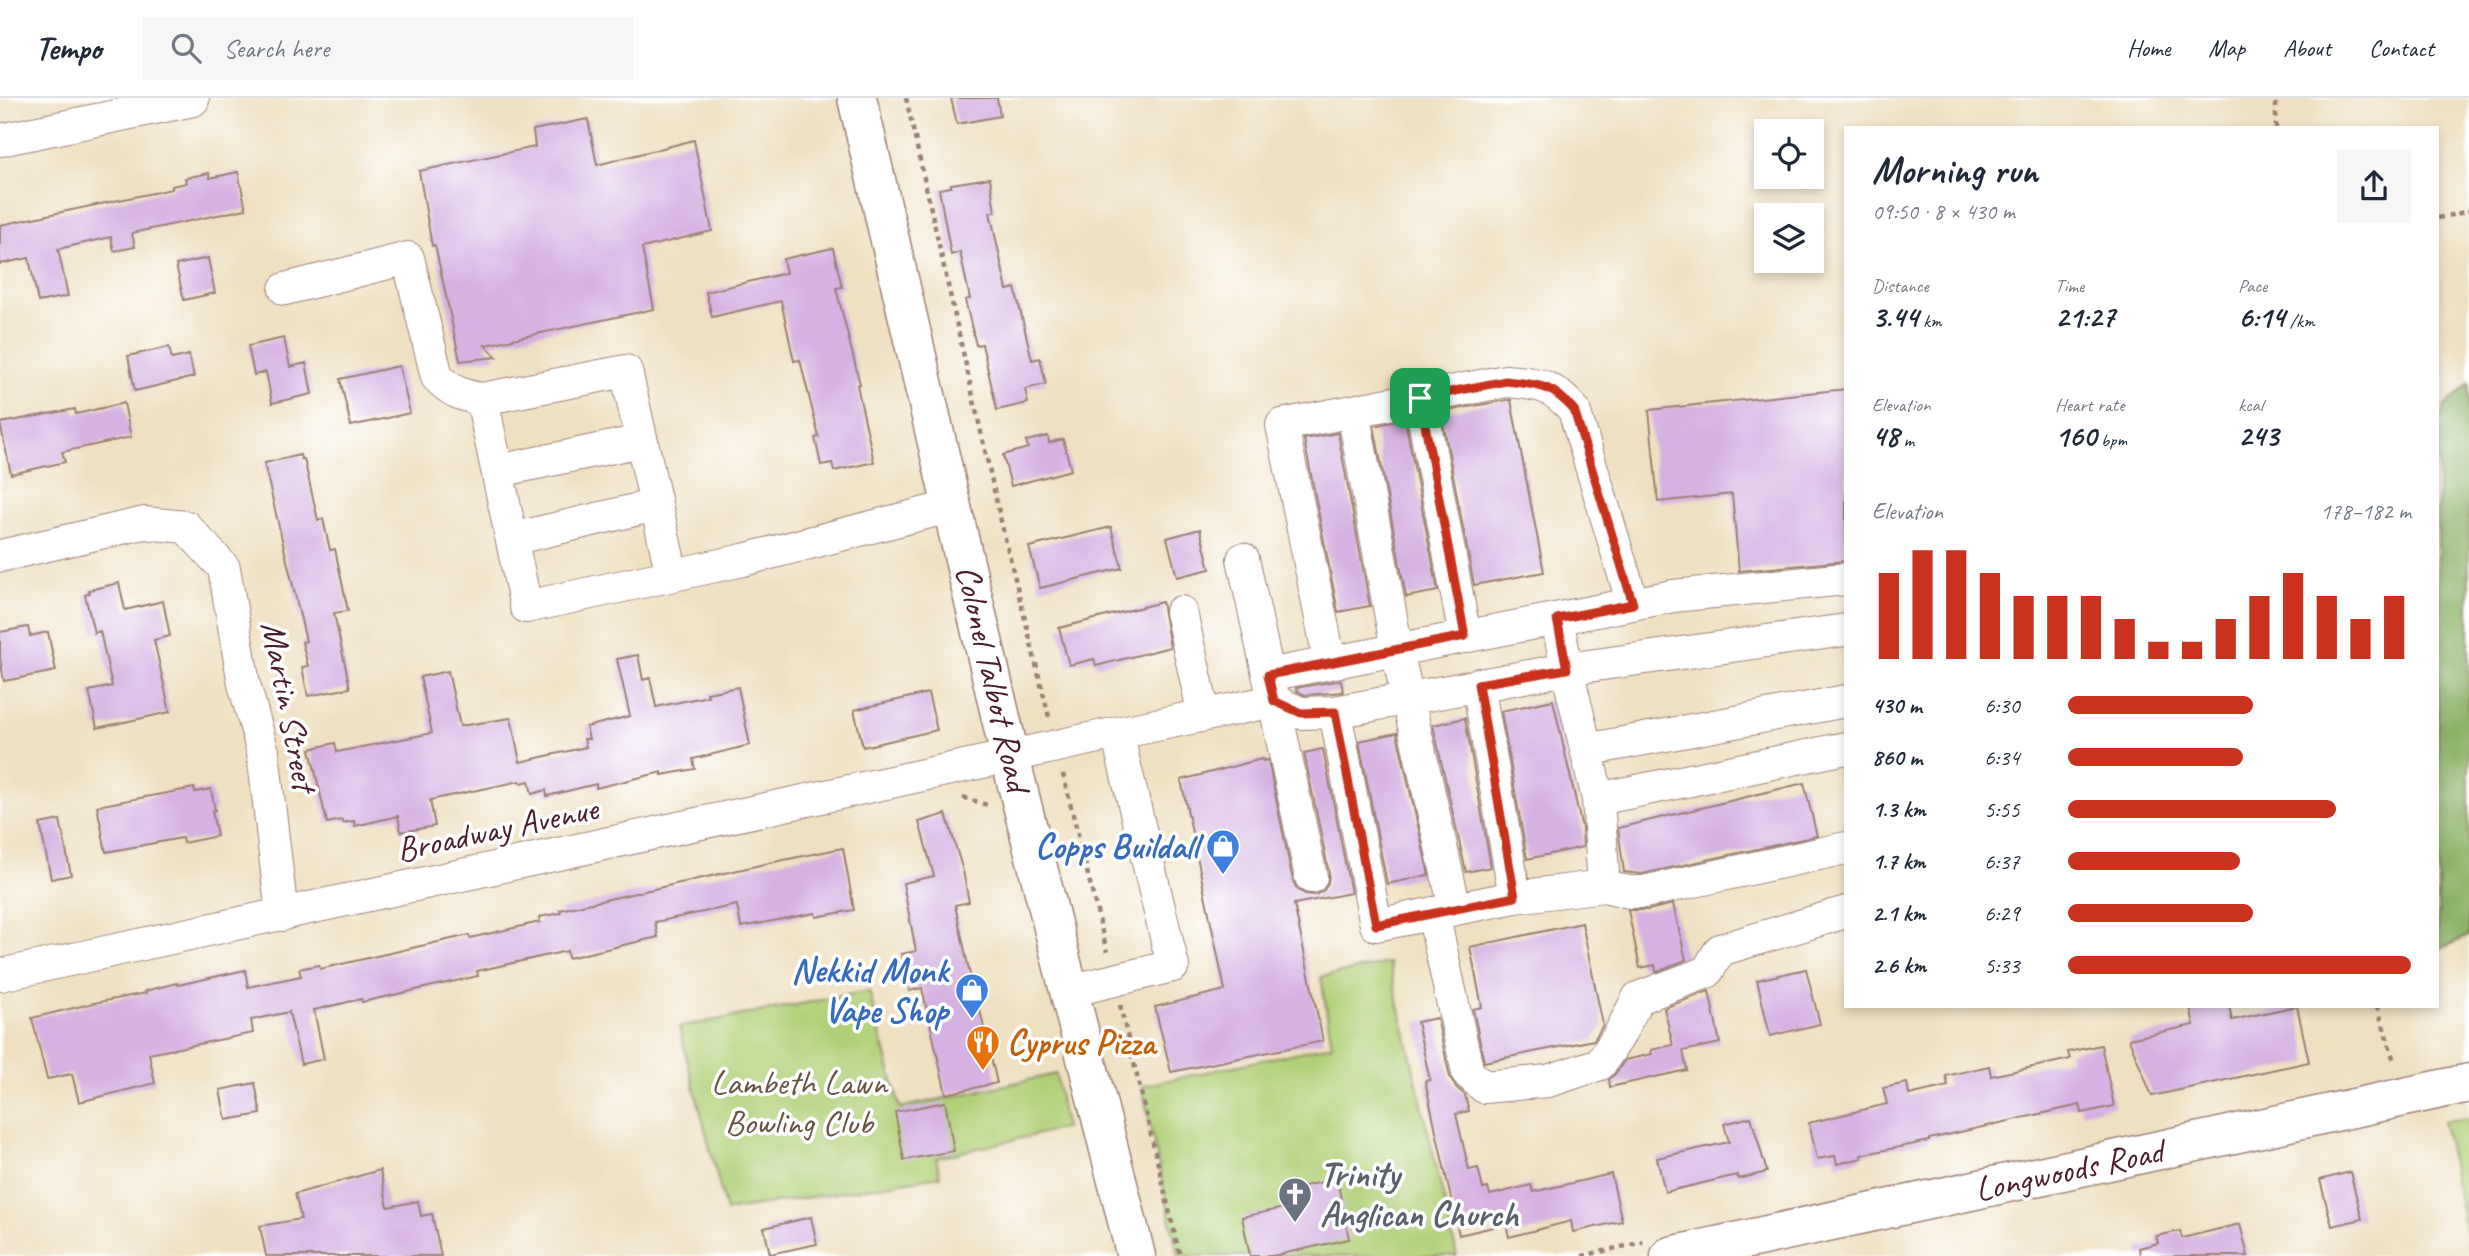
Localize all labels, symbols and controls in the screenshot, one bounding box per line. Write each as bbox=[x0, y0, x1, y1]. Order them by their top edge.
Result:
search box bbox=[143, 17, 633, 80]
text: Tempo bbox=[35, 27, 101, 69]
icon: search bbox=[167, 29, 205, 67]
text: Search here bbox=[223, 32, 329, 65]
text: Home bbox=[2127, 33, 2170, 63]
text: Map bbox=[2208, 33, 2245, 63]
text: About bbox=[2283, 33, 2331, 63]
text: Contact bbox=[2369, 33, 2434, 63]
map controls bbox=[1754, 119, 1824, 273]
button: locate bbox=[1754, 119, 1824, 189]
text: Morning run bbox=[1872, 147, 2038, 194]
button: share bbox=[2337, 149, 2411, 223]
text: 09:50 · 8 × 430 m bbox=[1872, 197, 2015, 226]
button: layers bbox=[1754, 203, 1824, 273]
text: Distance bbox=[1872, 274, 1929, 298]
text: Time bbox=[2055, 274, 2084, 298]
text: Pace bbox=[2238, 274, 2267, 298]
text: 3.44 bbox=[1872, 298, 1918, 336]
text: 21:27 bbox=[2055, 298, 2115, 336]
text: 6:14 bbox=[2238, 298, 2285, 336]
text: km bbox=[1918, 309, 1942, 333]
text: /km bbox=[2285, 309, 2315, 333]
pin bbox=[1390, 368, 1450, 428]
icon: arrive bbox=[1401, 379, 1439, 417]
text: Elevation bbox=[1872, 393, 1930, 417]
text: Heart rate bbox=[2055, 393, 2124, 417]
text: kcal bbox=[2238, 393, 2263, 417]
text: 48 bbox=[1872, 417, 1899, 455]
text: 160 bbox=[2055, 417, 2096, 455]
text: 243 bbox=[2238, 417, 2279, 455]
text: m bbox=[1899, 428, 1914, 452]
text: bpm bbox=[2096, 428, 2127, 452]
text: Elevation bbox=[1872, 497, 1943, 526]
text: 178–182 m bbox=[2320, 497, 2411, 526]
street label: Colonel Talbot Road bbox=[945, 561, 1042, 800]
street label: Martin Street bbox=[251, 617, 328, 799]
text: 430 m bbox=[1872, 691, 1922, 720]
text: 6:30 bbox=[1984, 691, 2020, 720]
text: 860 m bbox=[1872, 743, 1922, 772]
text: 6:34 bbox=[1984, 743, 2020, 772]
street label: Broadway Avenue bbox=[392, 785, 604, 872]
text: 1.3 km bbox=[1872, 795, 1926, 824]
text: 5:55 bbox=[1984, 795, 2020, 824]
place label: Copps Buildall bbox=[1035, 824, 1205, 869]
shop icon: Copps Buildall bbox=[1204, 827, 1242, 876]
text: 1.7 km bbox=[1872, 847, 1925, 876]
text: 6:37 bbox=[1984, 847, 2020, 876]
text: 2.1 km bbox=[1872, 899, 1926, 928]
text: 6:29 bbox=[1984, 899, 2020, 928]
place label: Nekkid Monk Vape Shop bbox=[791, 948, 951, 1033]
text: 2.6 km bbox=[1872, 951, 1926, 980]
text: 5:33 bbox=[1984, 951, 2020, 980]
shop icon: Nekkid Monk Vape Shop bbox=[953, 971, 991, 1020]
place label: Cyprus Pizza bbox=[1007, 1020, 1158, 1065]
restaurant icon: Cyprus Pizza bbox=[964, 1023, 1002, 1072]
park label: Lambeth Lawn Bowling Club bbox=[711, 1060, 889, 1145]
street label: Longwoods Road bbox=[1971, 1127, 2172, 1212]
place label: Trinity Anglican Church bbox=[1320, 1152, 1519, 1237]
church icon: Trinity Anglican Church bbox=[1276, 1175, 1314, 1224]

